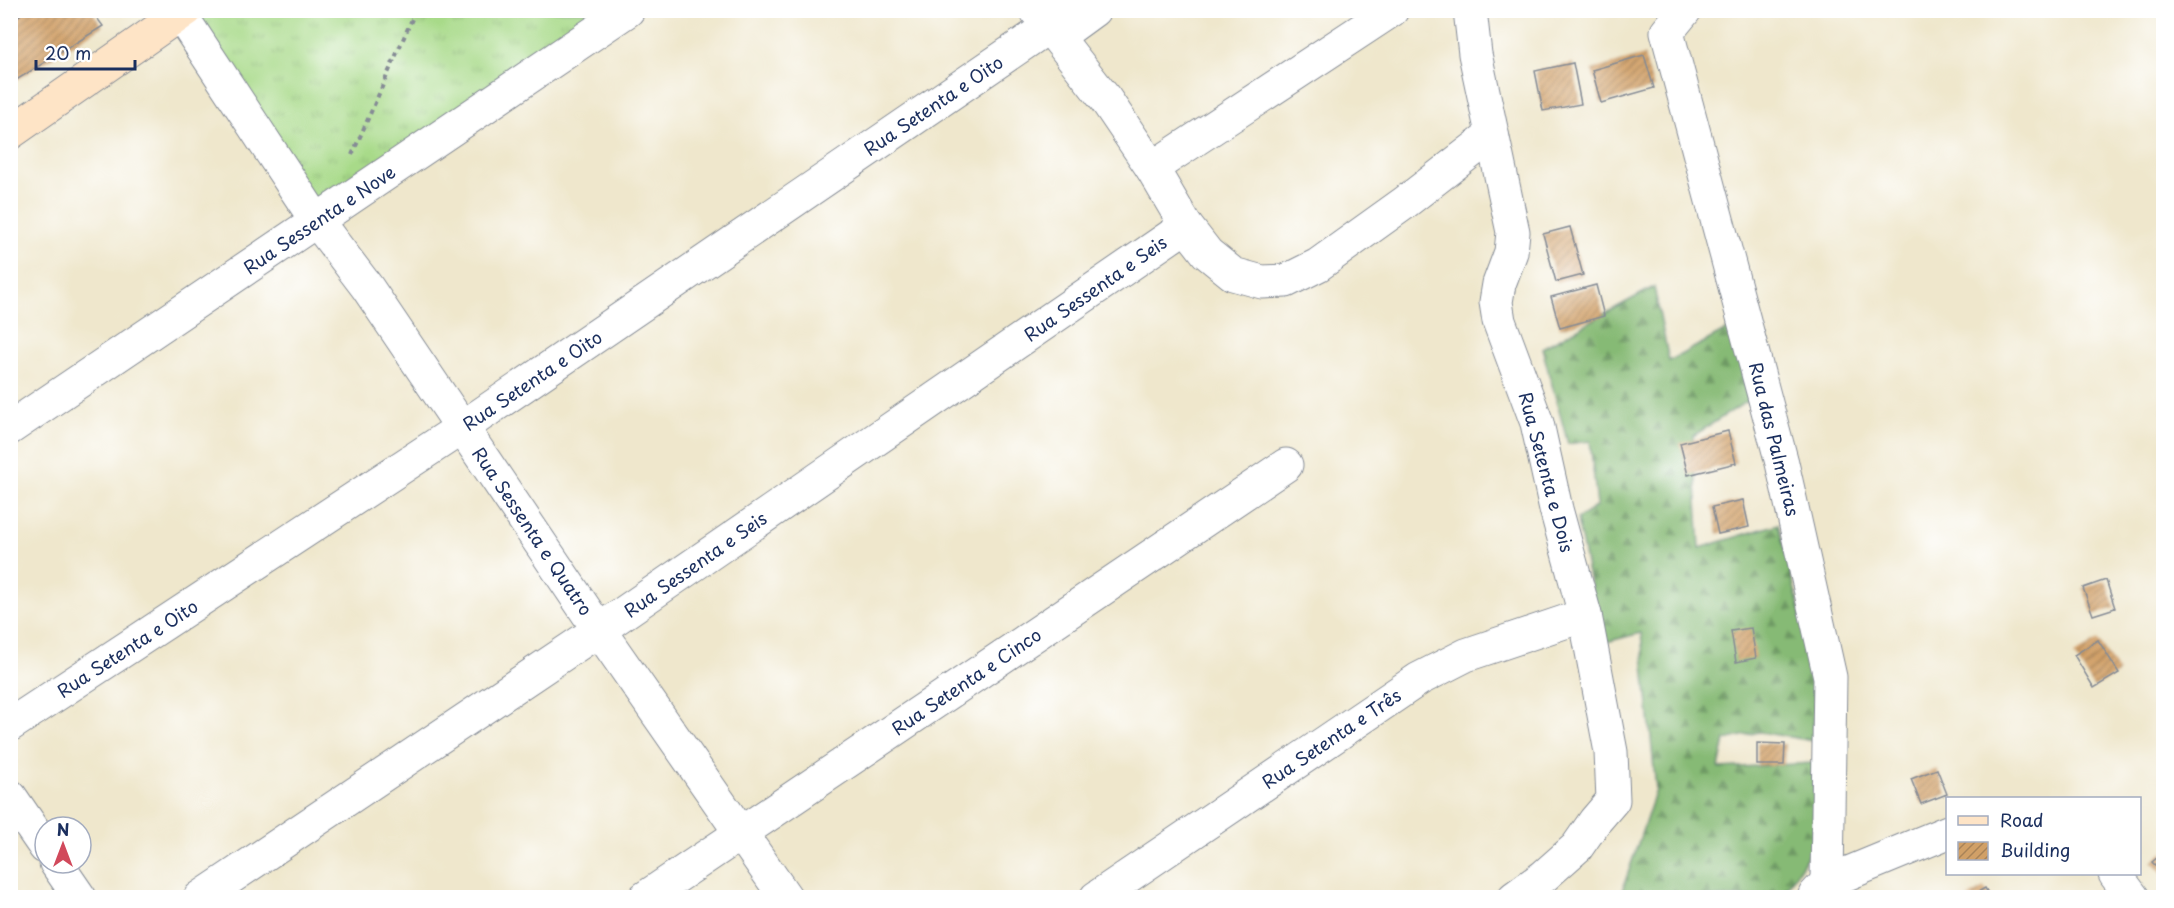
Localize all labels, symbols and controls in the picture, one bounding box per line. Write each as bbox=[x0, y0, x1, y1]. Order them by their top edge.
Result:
scale bar bbox=[36, 33, 135, 71]
text: 20 m bbox=[45, 39, 91, 66]
street label: Rua Setenta e Oito bbox=[858, 48, 1008, 162]
street label: Rua Sessenta e Nove bbox=[237, 158, 401, 280]
street label: Rua Sessenta e Seis bbox=[1018, 228, 1172, 348]
street label: Rua Setenta e Oito bbox=[457, 323, 607, 437]
street label: Rua das Palmeiras bbox=[1743, 359, 1807, 519]
street label: Rua Setenta e Dois bbox=[1513, 389, 1581, 555]
street label: Rua Sessenta e Quatro bbox=[466, 441, 600, 621]
street label: Rua Sessenta e Seis bbox=[618, 504, 772, 624]
street label: Rua Setenta e Oito bbox=[51, 592, 203, 704]
street label: Rua Setenta e Cinco bbox=[886, 621, 1046, 741]
street label: Rua Setenta e Três bbox=[1256, 681, 1406, 795]
legend bbox=[1946, 797, 2141, 875]
text: Road bbox=[2000, 806, 2044, 833]
north arrow bbox=[33, 815, 93, 875]
text: N bbox=[57, 817, 69, 841]
text: Building bbox=[2000, 836, 2070, 863]

